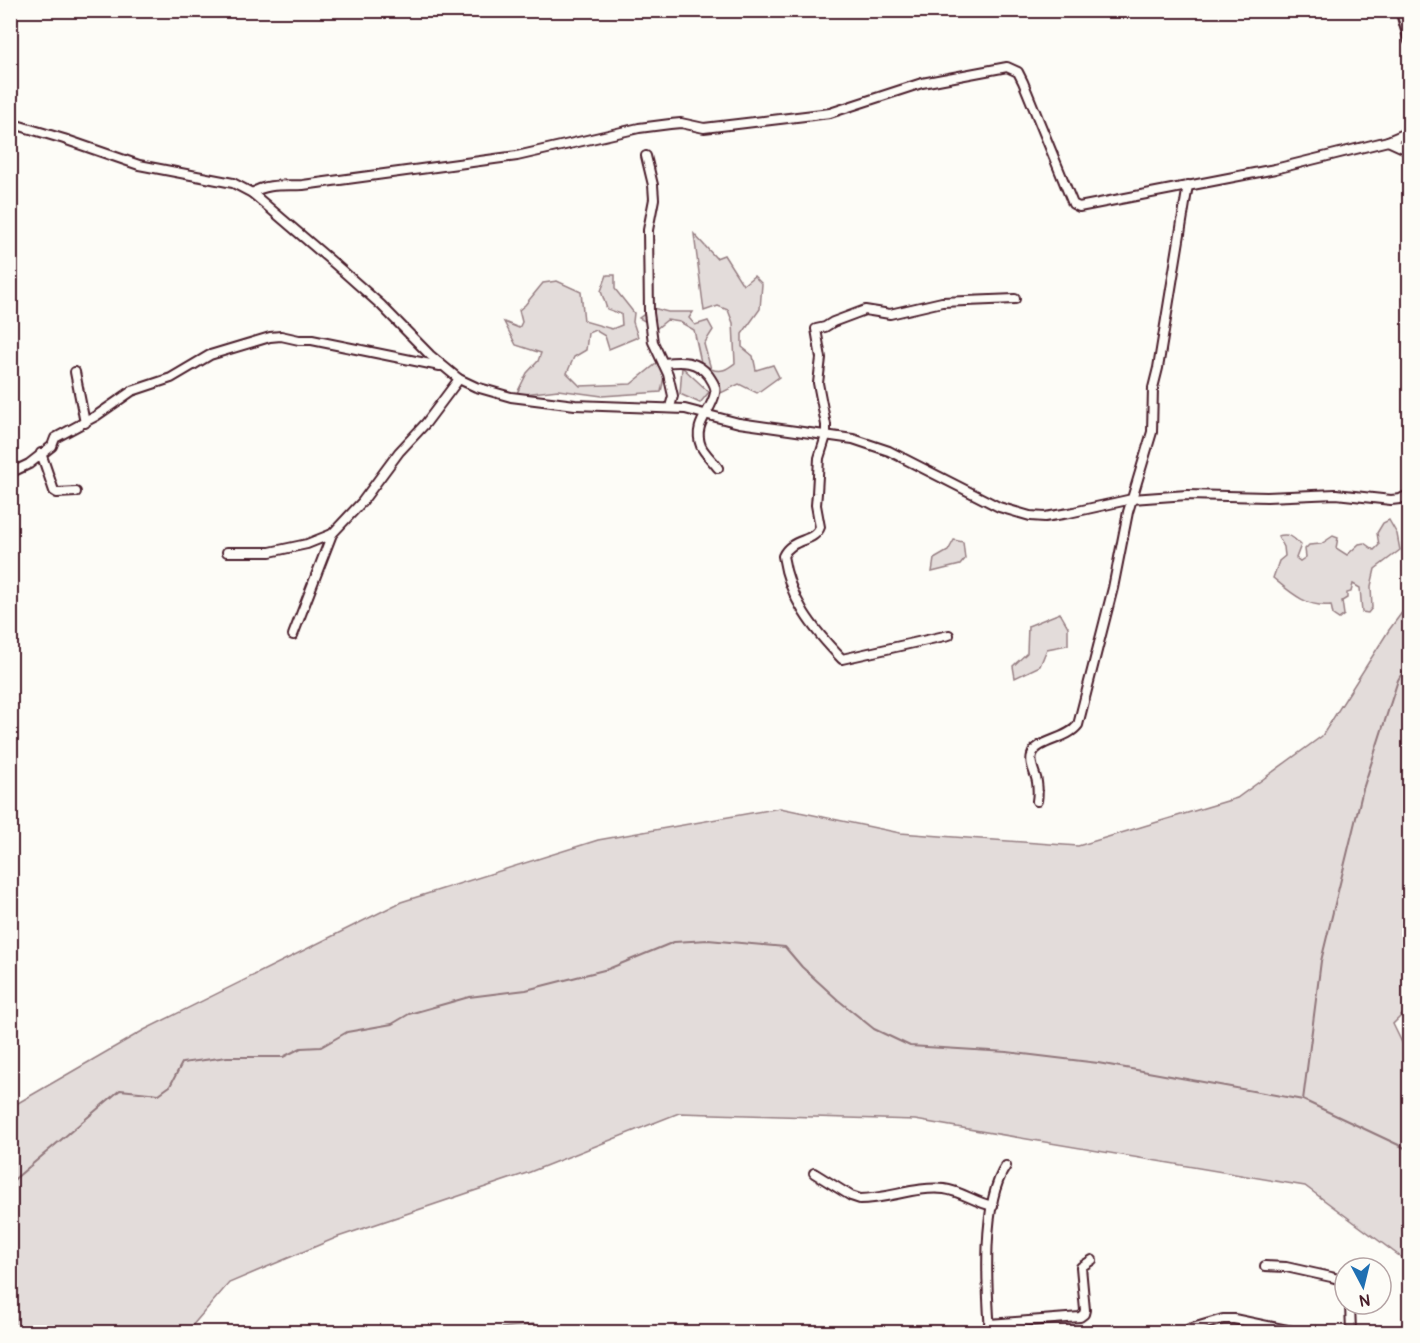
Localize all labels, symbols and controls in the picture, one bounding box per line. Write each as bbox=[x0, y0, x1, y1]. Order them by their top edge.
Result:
north arrow bbox=[1333, 1256, 1393, 1316]
text: N bbox=[1358, 1289, 1371, 1311]

